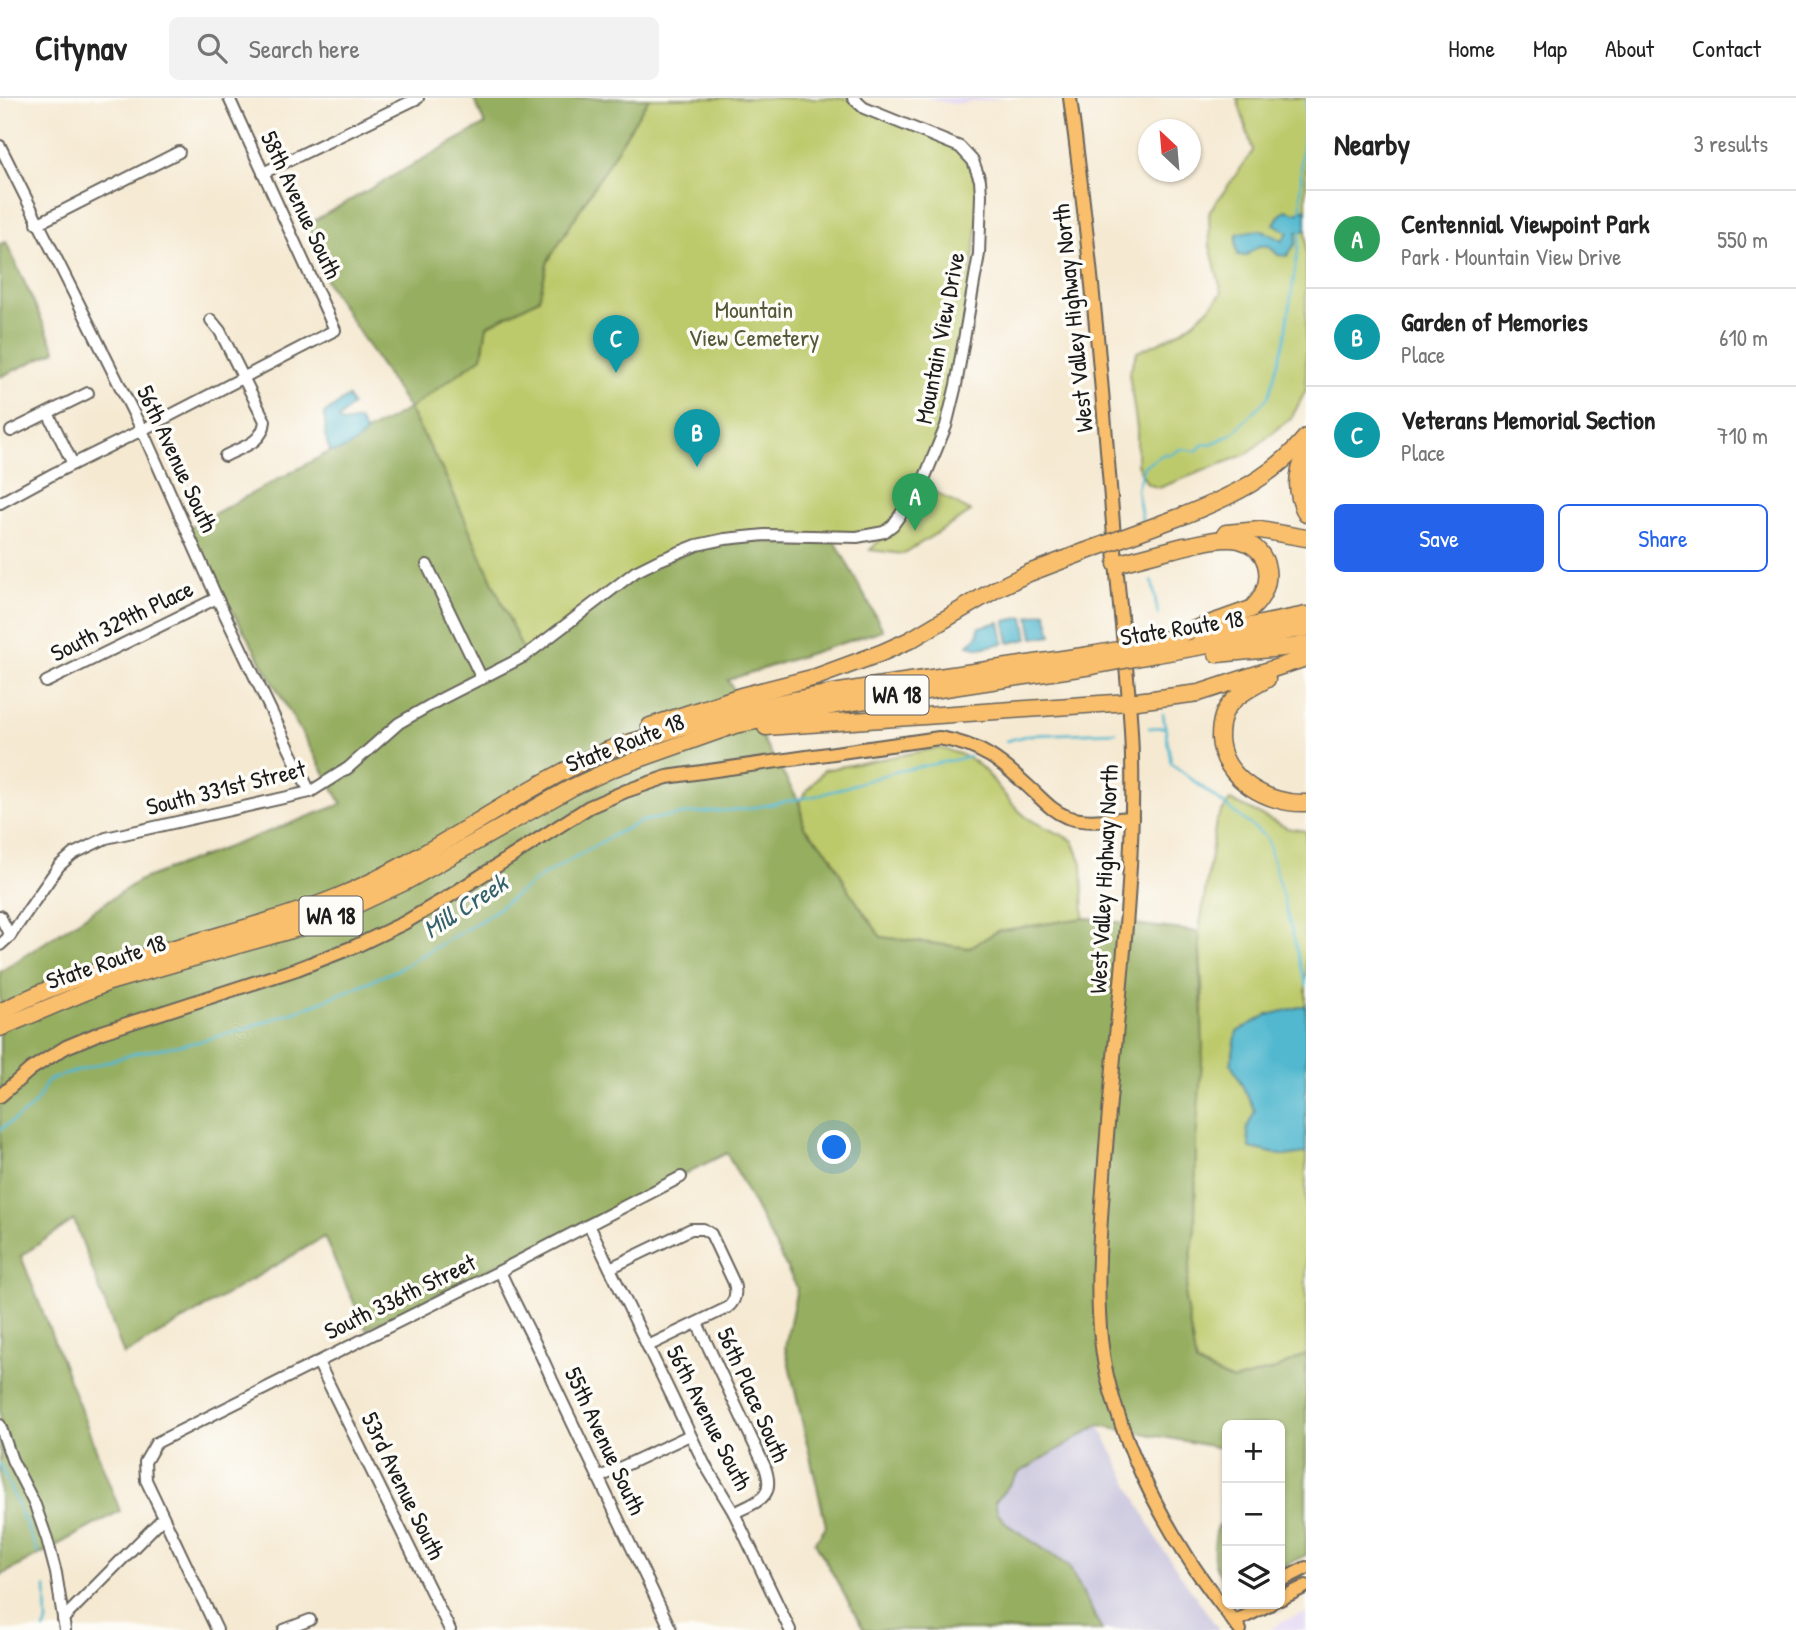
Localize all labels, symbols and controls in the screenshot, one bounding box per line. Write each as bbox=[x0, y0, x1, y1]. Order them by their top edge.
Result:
search box bbox=[169, 17, 659, 80]
text: Citynav bbox=[35, 26, 127, 70]
icon: search bbox=[193, 29, 231, 67]
text: Search here bbox=[249, 31, 360, 66]
text: Home bbox=[1448, 32, 1495, 64]
text: Map bbox=[1533, 32, 1567, 64]
text: About bbox=[1605, 32, 1654, 64]
text: Contact bbox=[1692, 32, 1761, 64]
north arrow bbox=[1138, 119, 1201, 182]
text: Nearby bbox=[1334, 124, 1410, 164]
street label: 58th Avenue South bbox=[254, 126, 350, 284]
text: 3 results bbox=[1693, 128, 1768, 159]
street label: West Valley Highway North bbox=[1044, 202, 1100, 434]
text: Centennial Viewpoint Park bbox=[1401, 206, 1649, 241]
text: A bbox=[1351, 224, 1363, 255]
text: 550 m bbox=[1717, 224, 1768, 255]
text: Park · Mountain View Drive bbox=[1401, 241, 1621, 272]
street label: Mountain View Drive bbox=[907, 249, 971, 426]
park label: Mountain View Cemetery bbox=[689, 293, 819, 353]
text: Garden of Memories bbox=[1401, 304, 1588, 339]
pin: C bbox=[593, 315, 639, 373]
text: B bbox=[1351, 322, 1363, 353]
text: 610 m bbox=[1719, 322, 1768, 353]
text: Place bbox=[1401, 339, 1445, 370]
street label: 56th Avenue South bbox=[130, 380, 226, 537]
text: Veterans Memorial Section bbox=[1401, 402, 1655, 437]
pin: B bbox=[674, 409, 720, 467]
text: C bbox=[1351, 420, 1363, 451]
text: 710 m bbox=[1717, 420, 1768, 451]
text: Place bbox=[1401, 437, 1445, 468]
pin: A bbox=[892, 473, 938, 531]
button: Save bbox=[1334, 504, 1544, 572]
button: Share bbox=[1558, 504, 1768, 572]
street label: South 329th Place bbox=[45, 572, 199, 668]
street label: State Route 18 bbox=[1118, 601, 1246, 653]
road number: WA 18 bbox=[866, 676, 928, 715]
street label: State Route 18 bbox=[561, 705, 689, 779]
street label: South 331st Street bbox=[143, 752, 310, 822]
street label: West Valley Highway North bbox=[1081, 764, 1125, 994]
water label: Mill Creek bbox=[416, 864, 516, 946]
road number: WA 18 bbox=[300, 896, 362, 936]
street label: State Route 18 bbox=[42, 926, 170, 996]
your location bbox=[817, 1130, 851, 1164]
street label: South 336th Street bbox=[318, 1245, 481, 1347]
street label: 56th Place South bbox=[710, 1322, 798, 1467]
street label: 56th Avenue South bbox=[660, 1340, 760, 1495]
street label: 55th Avenue South bbox=[558, 1362, 654, 1519]
street label: 53rd Avenue South bbox=[354, 1407, 453, 1565]
map controls bbox=[1222, 1420, 1285, 1609]
button: + bbox=[1222, 1420, 1285, 1483]
button: − bbox=[1222, 1483, 1285, 1546]
button: layers bbox=[1222, 1546, 1285, 1609]

